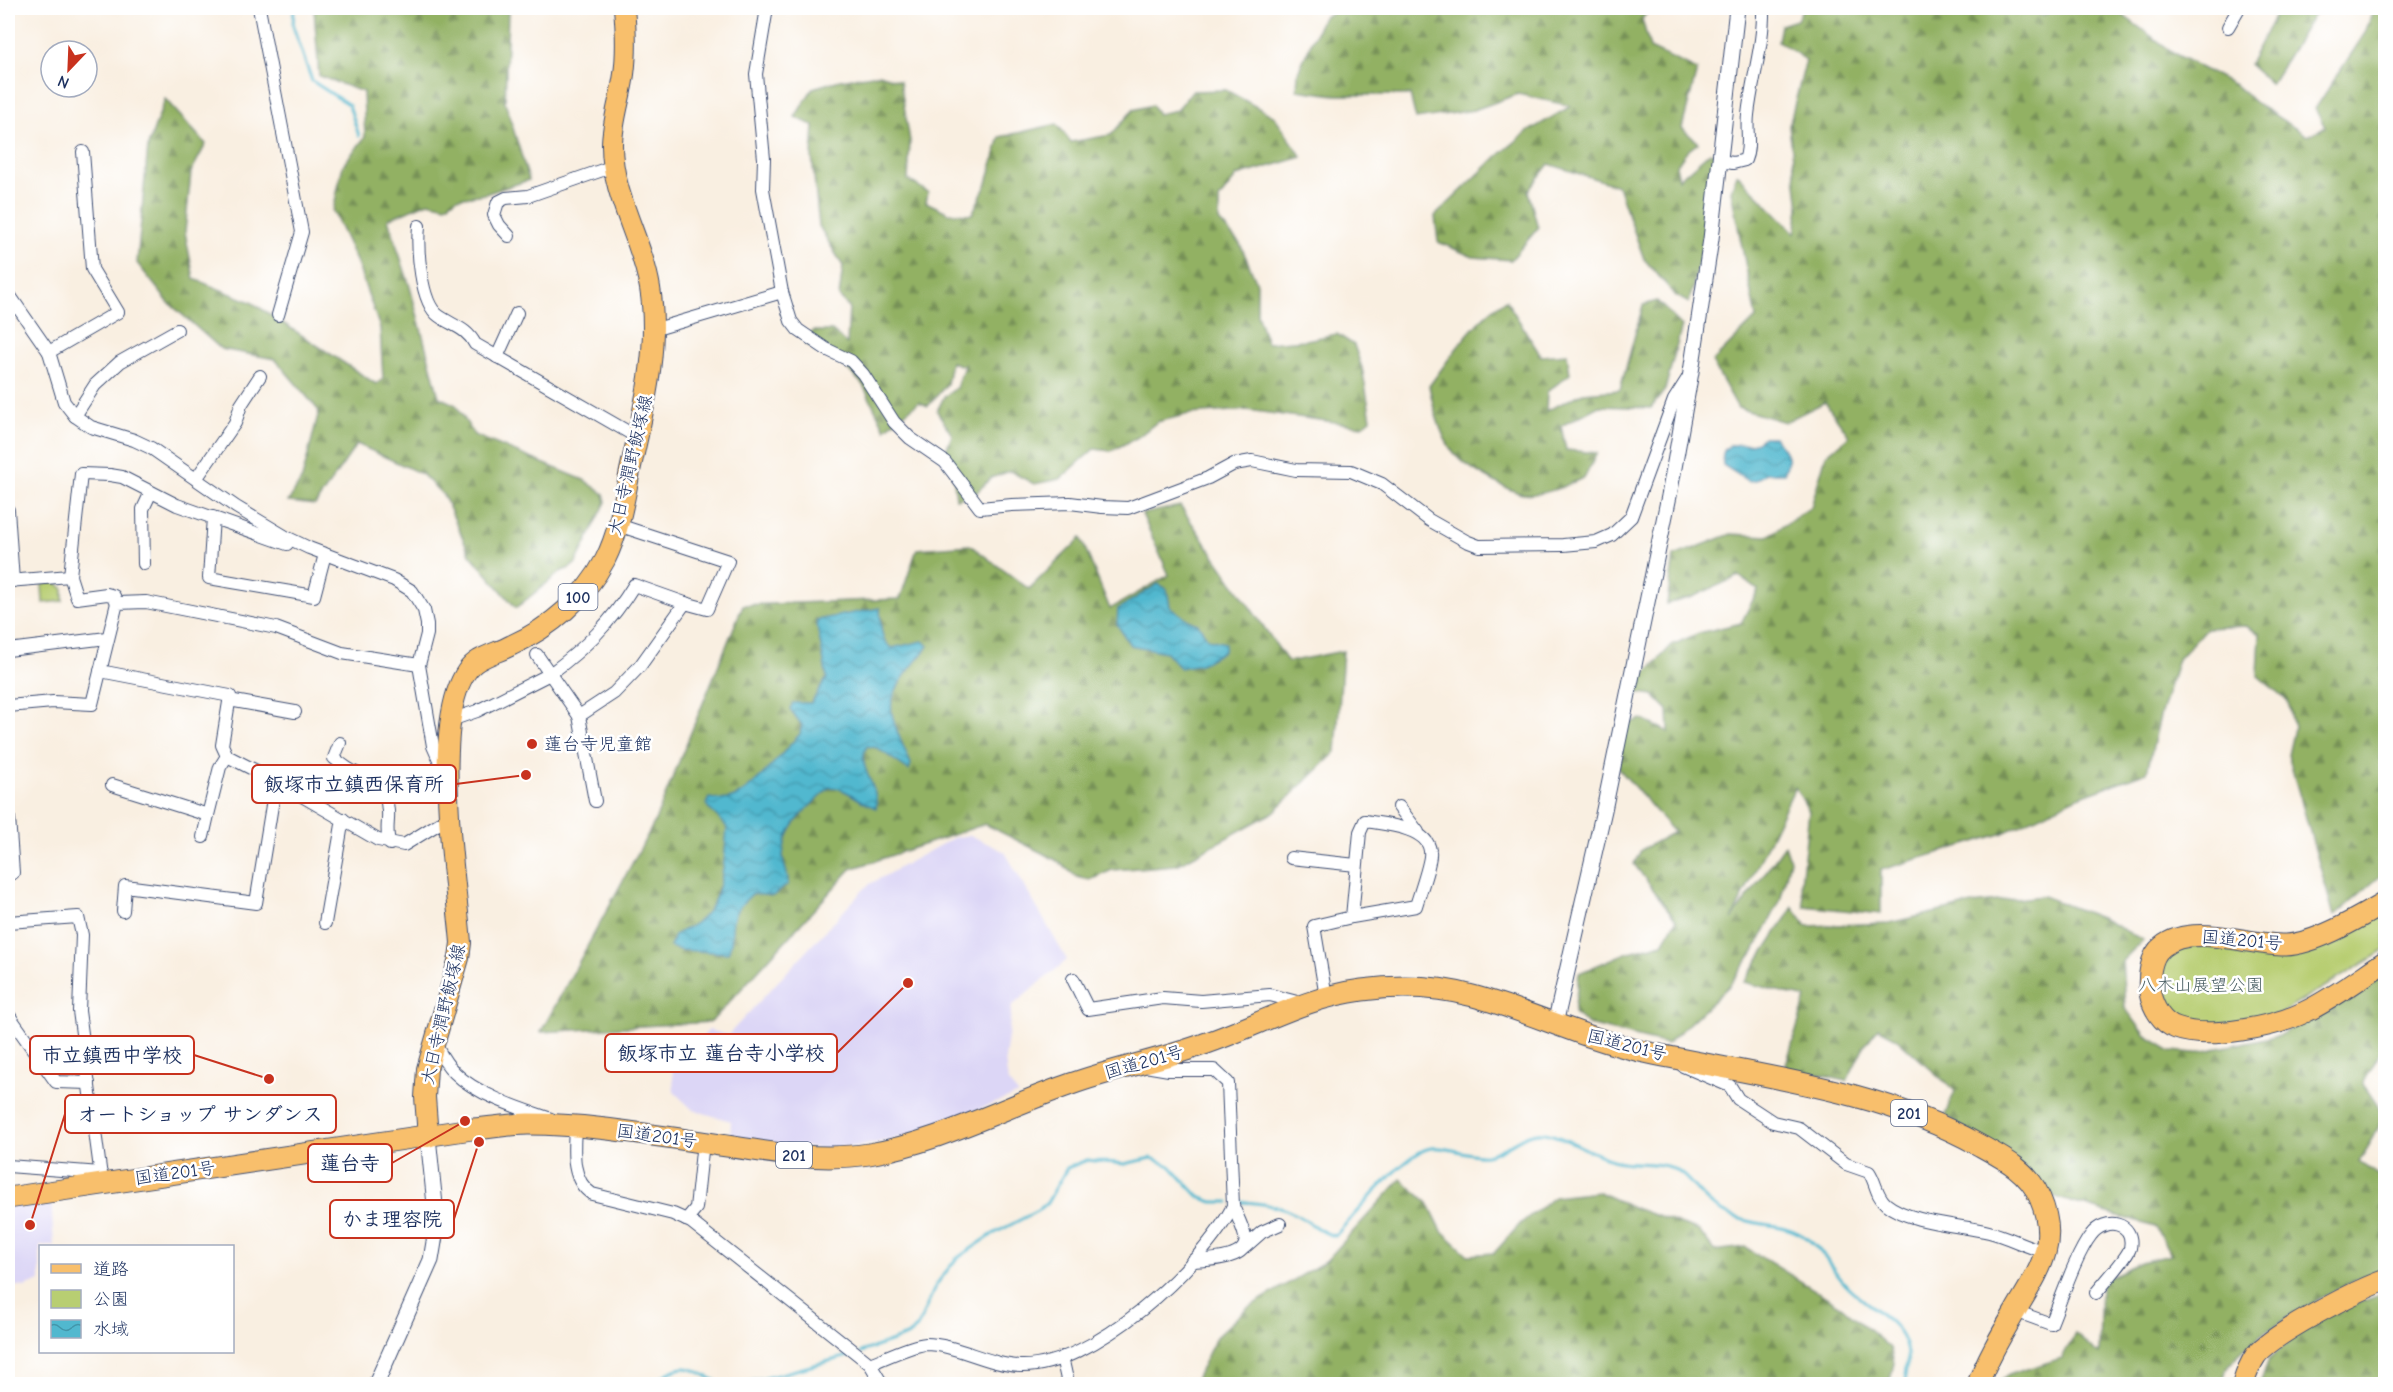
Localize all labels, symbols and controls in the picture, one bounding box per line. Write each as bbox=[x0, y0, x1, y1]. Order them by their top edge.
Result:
north arrow bbox=[39, 39, 99, 99]
text: N bbox=[55, 72, 72, 92]
street label: 大日寺潤野飯塚線 bbox=[604, 393, 657, 538]
road number: 100 bbox=[558, 584, 598, 610]
place label: 蓮台寺児童館 bbox=[544, 734, 652, 755]
marker: 蓮台寺児童館 bbox=[525, 737, 539, 751]
callout: 飯塚市立鎮西保育所 bbox=[252, 765, 456, 803]
text: 飯塚市立鎮西保育所 bbox=[264, 773, 444, 796]
street label: 国道201号 bbox=[2200, 926, 2283, 955]
street label: 大日寺潤野飯塚線 bbox=[417, 942, 470, 1087]
park label: 八木山展望公園 bbox=[2138, 975, 2264, 996]
street label: 国道201号 bbox=[1585, 1025, 1669, 1066]
callout: 飯塚市立 蓮台寺小学校 bbox=[605, 1034, 837, 1072]
callout: 市立鎮西中学校 bbox=[30, 1036, 194, 1074]
street label: 国道201号 bbox=[1102, 1041, 1186, 1084]
text: 飯塚市立 蓮台寺小学校 bbox=[617, 1042, 825, 1065]
text: 市立鎮西中学校 bbox=[42, 1044, 182, 1067]
callout: オートショップ サンダンス bbox=[65, 1095, 336, 1133]
road number: 201 bbox=[1891, 1100, 1927, 1126]
text: オートショップ サンダンス bbox=[77, 1103, 323, 1126]
street label: 国道201号 bbox=[615, 1120, 699, 1153]
road number: 201 bbox=[776, 1142, 812, 1168]
callout: 蓮台寺 bbox=[308, 1144, 392, 1182]
text: 蓮台寺 bbox=[320, 1152, 380, 1175]
street label: 国道201号 bbox=[133, 1157, 217, 1190]
callout: かま理容院 bbox=[330, 1200, 454, 1238]
text: かま理容院 bbox=[342, 1208, 442, 1231]
legend bbox=[39, 1245, 234, 1353]
text: 道路 bbox=[93, 1259, 129, 1280]
text: 公園 bbox=[93, 1289, 129, 1310]
text: 水域 bbox=[93, 1319, 129, 1340]

